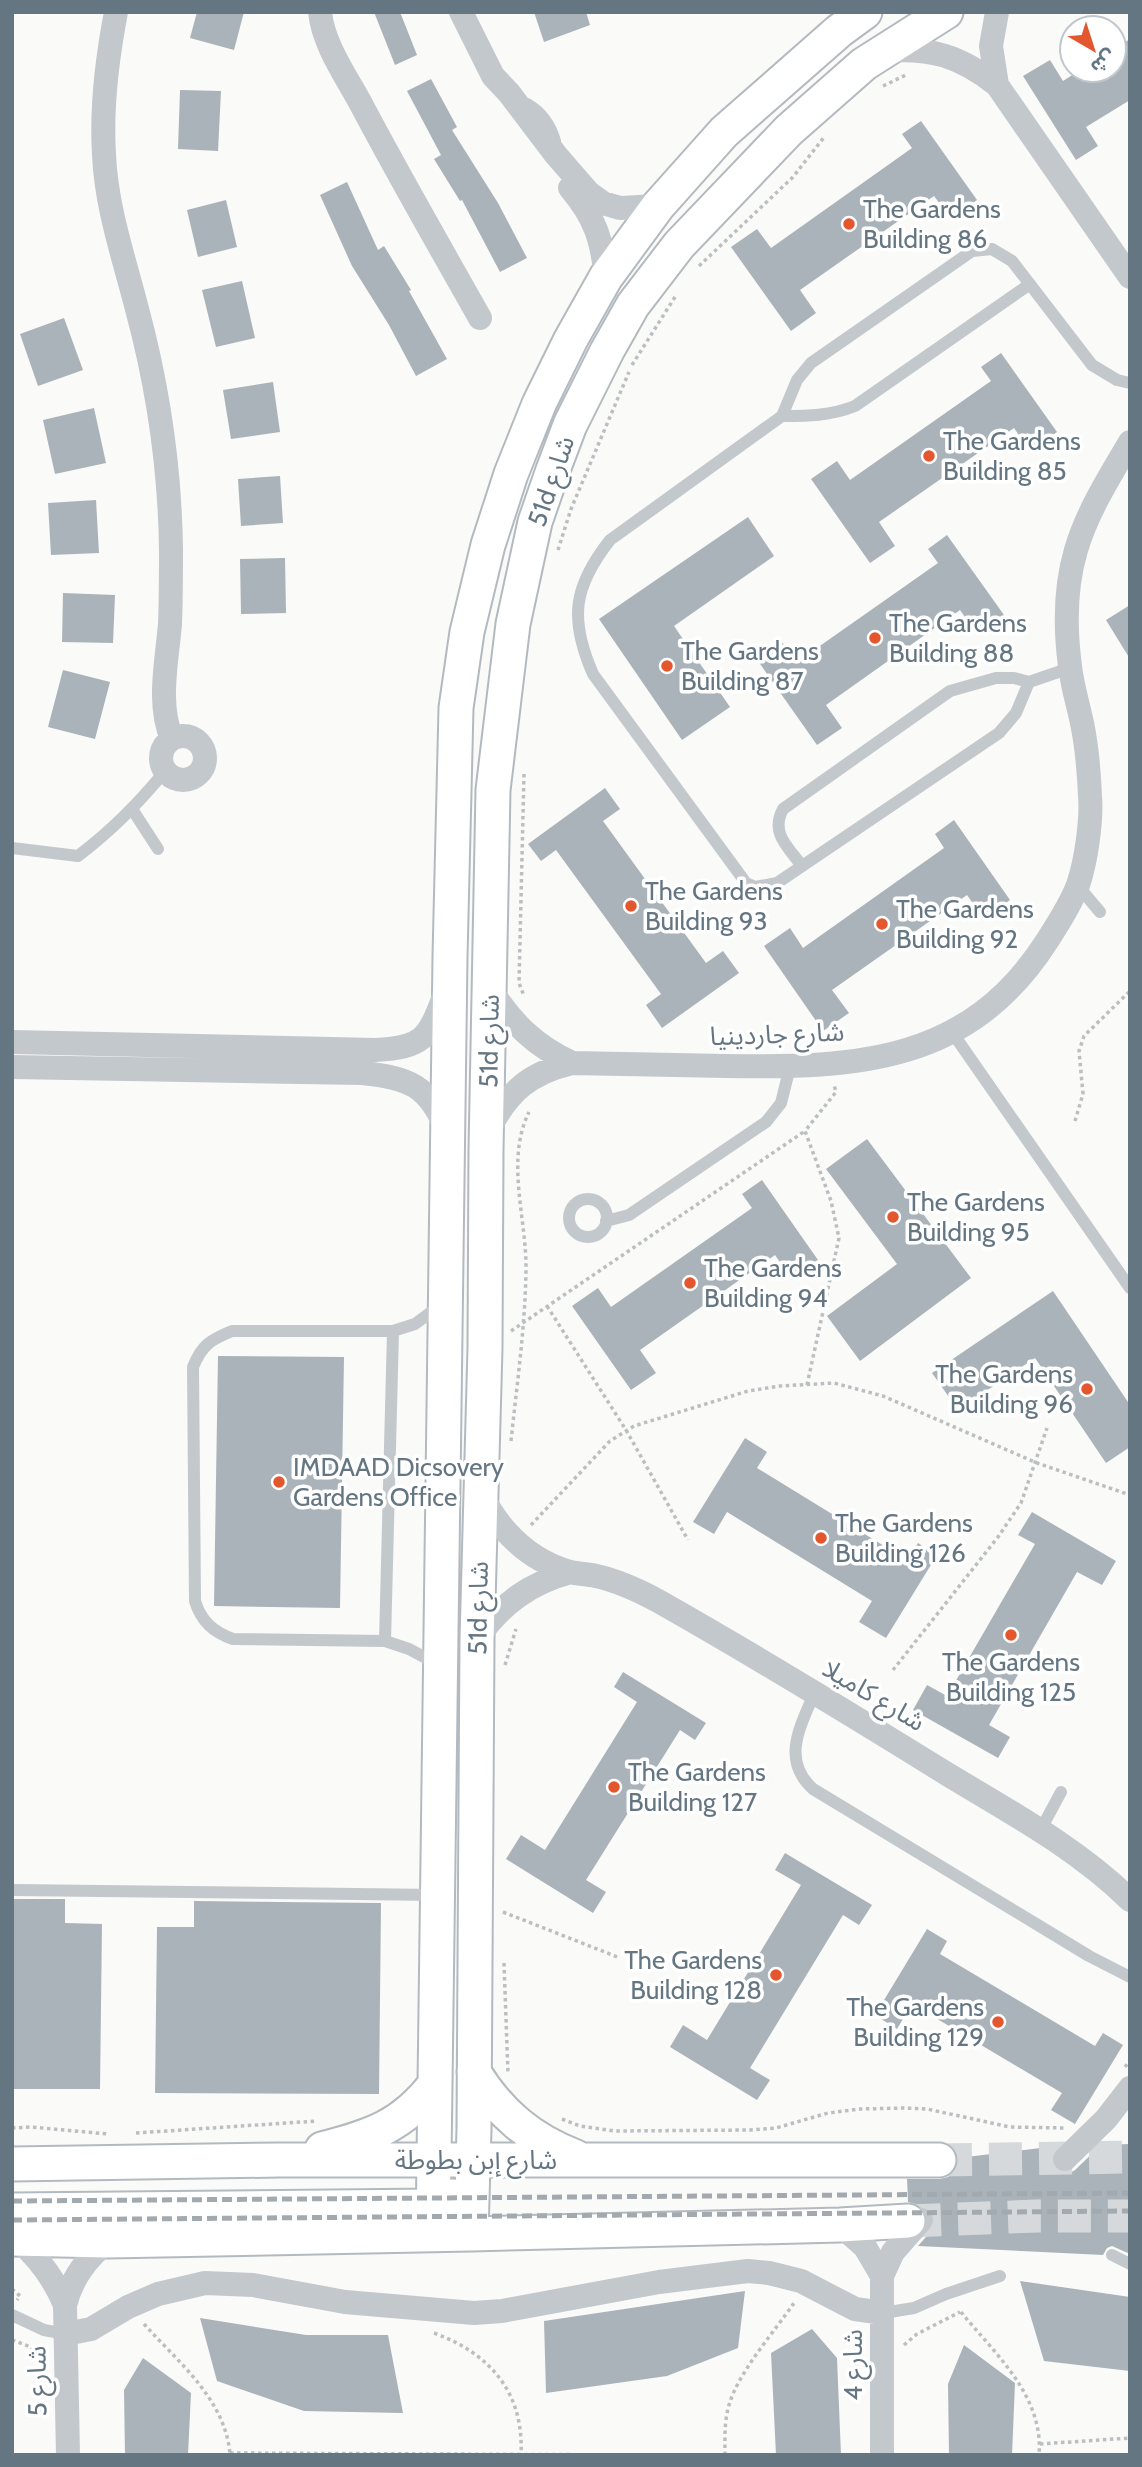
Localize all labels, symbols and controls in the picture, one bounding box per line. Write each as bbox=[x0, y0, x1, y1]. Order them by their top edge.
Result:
north arrow bbox=[1058, 14, 1128, 84]
text: ش bbox=[1086, 45, 1121, 79]
place label: The Gardens Building 86 bbox=[863, 193, 1001, 255]
marker: The Gardens Building 86 bbox=[841, 216, 857, 232]
place label: The Gardens Building 85 bbox=[943, 425, 1081, 487]
street label: 51d شارع bbox=[521, 432, 584, 531]
marker: The Gardens Building 85 bbox=[921, 448, 937, 464]
place label: The Gardens Building 88 bbox=[889, 607, 1027, 669]
marker: The Gardens Building 88 bbox=[867, 630, 883, 646]
place label: The Gardens Building 87 bbox=[681, 635, 819, 697]
marker: The Gardens Building 87 bbox=[659, 658, 675, 674]
place label: The Gardens Building 93 bbox=[645, 875, 783, 937]
place label: The Gardens Building 92 bbox=[896, 893, 1034, 955]
marker: The Gardens Building 93 bbox=[623, 898, 639, 914]
marker: The Gardens Building 92 bbox=[874, 916, 890, 932]
street label: 51d شارع bbox=[472, 994, 509, 1088]
street label: شارع جاردينيا bbox=[709, 1016, 845, 1055]
place label: The Gardens Building 95 bbox=[907, 1186, 1045, 1248]
marker: The Gardens Building 95 bbox=[885, 1209, 901, 1225]
place label: The Gardens Building 94 bbox=[704, 1252, 842, 1314]
marker: The Gardens Building 94 bbox=[682, 1275, 698, 1291]
place label: The Gardens Building 96 bbox=[935, 1358, 1073, 1420]
marker: The Gardens Building 96 bbox=[1079, 1381, 1095, 1397]
place label: IMDAAD Dicsovery Gardens Office bbox=[293, 1451, 504, 1513]
marker: IMDAAD Dicsovery Gardens Office bbox=[271, 1474, 287, 1490]
place label: The Gardens Building 126 bbox=[835, 1507, 973, 1569]
marker: The Gardens Building 126 bbox=[813, 1530, 829, 1546]
street label: 51d شارع bbox=[461, 1561, 498, 1655]
marker: The Gardens Building 125 bbox=[1003, 1627, 1019, 1643]
place label: The Gardens Building 125 bbox=[942, 1646, 1080, 1708]
street label: شارع كاميلا bbox=[815, 1652, 931, 1741]
place label: The Gardens Building 127 bbox=[628, 1756, 766, 1818]
marker: The Gardens Building 127 bbox=[606, 1779, 622, 1795]
place label: The Gardens Building 128 bbox=[624, 1944, 762, 2006]
marker: The Gardens Building 128 bbox=[768, 1967, 784, 1983]
place label: The Gardens Building 129 bbox=[846, 1991, 984, 2053]
marker: The Gardens Building 129 bbox=[990, 2014, 1006, 2030]
street label: شارع إبن بطوطة bbox=[395, 2144, 557, 2179]
street label: شارع 4 bbox=[837, 2329, 872, 2401]
street label: شارع 5 bbox=[20, 2345, 57, 2417]

